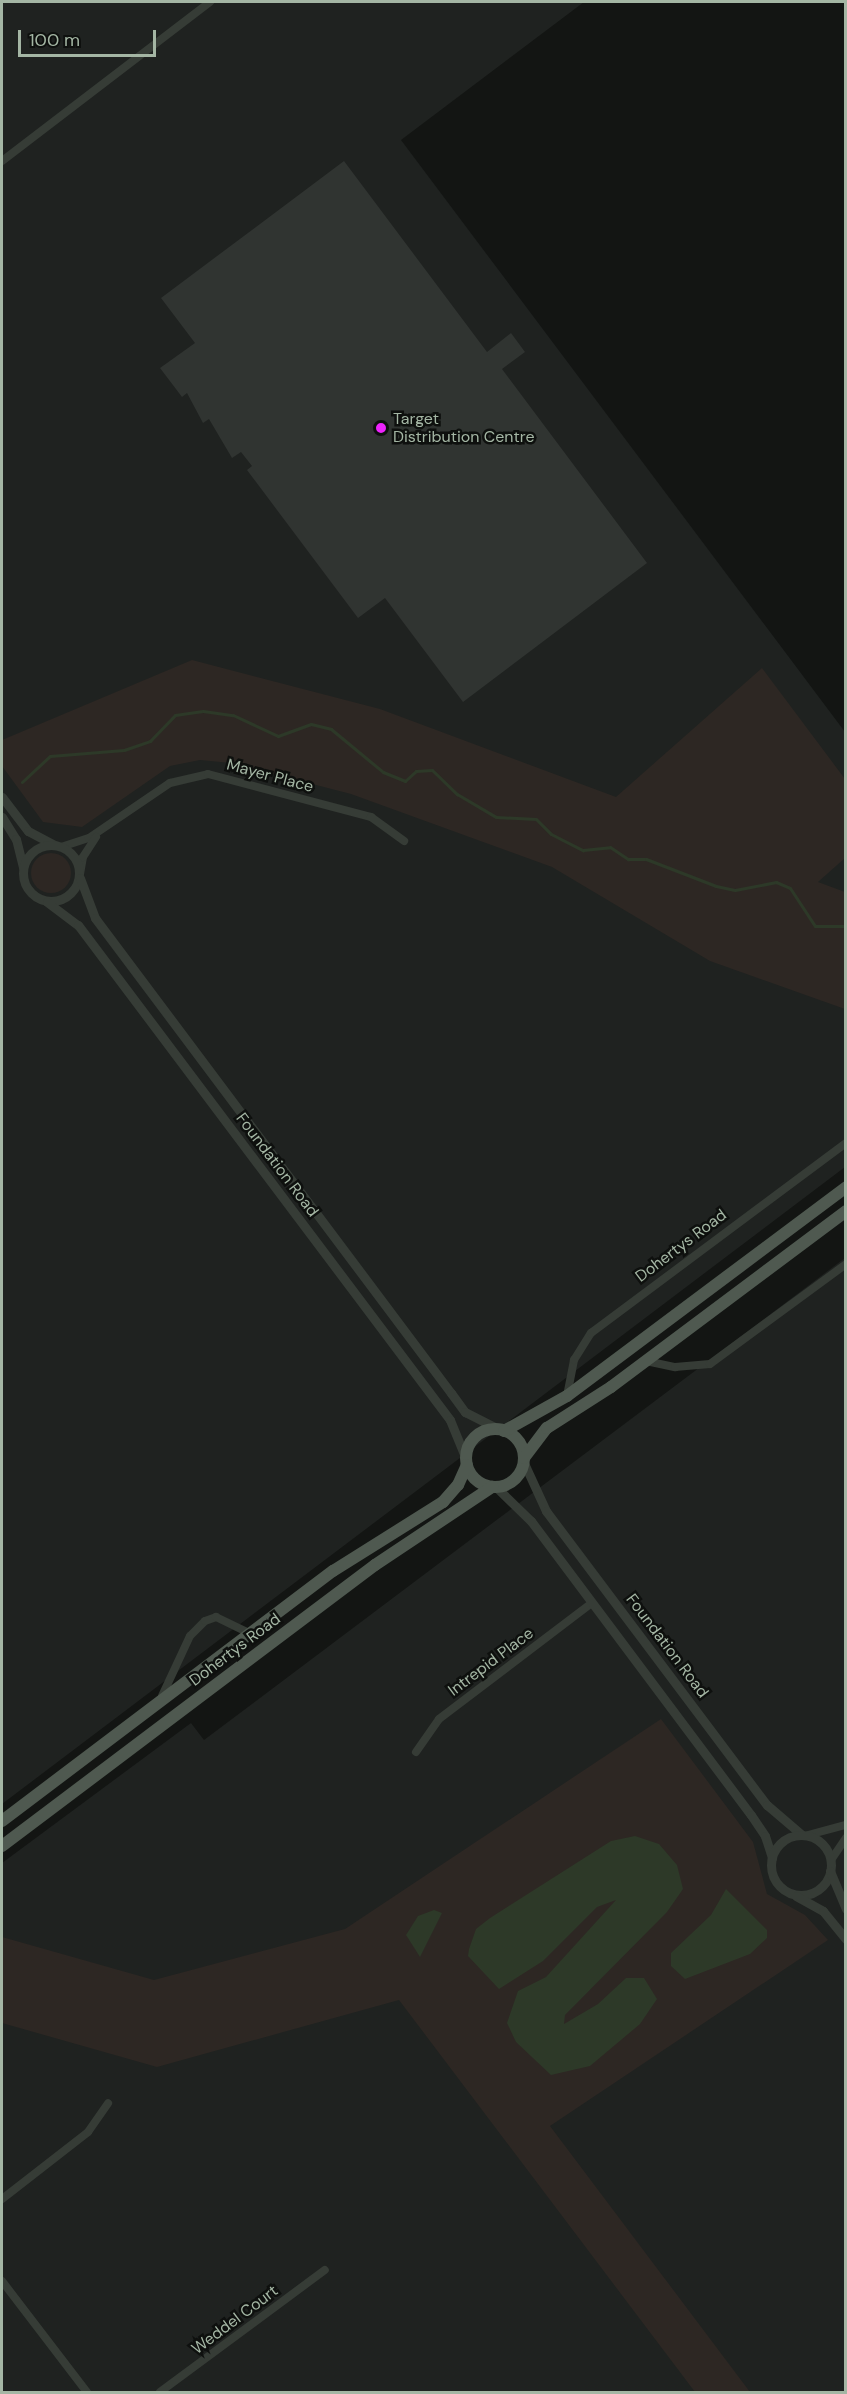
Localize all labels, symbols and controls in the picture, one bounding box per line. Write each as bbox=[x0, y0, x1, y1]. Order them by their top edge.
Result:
scale bar bbox=[21, 18, 159, 56]
text: 100 m bbox=[29, 28, 80, 52]
place label: Target Distribution Centre bbox=[393, 409, 535, 447]
marker: Target Distribution Centre bbox=[374, 421, 388, 435]
street label: Mayer Place bbox=[224, 755, 316, 797]
street label: Foundation Road bbox=[232, 1109, 322, 1221]
street label: Dohertys Road bbox=[632, 1206, 730, 1286]
street label: Foundation Road bbox=[622, 1590, 712, 1702]
street label: Dohertys Road bbox=[186, 1610, 284, 1690]
street label: Intrepid Place bbox=[445, 1624, 537, 1700]
street label: Weddel Court bbox=[188, 2281, 282, 2359]

